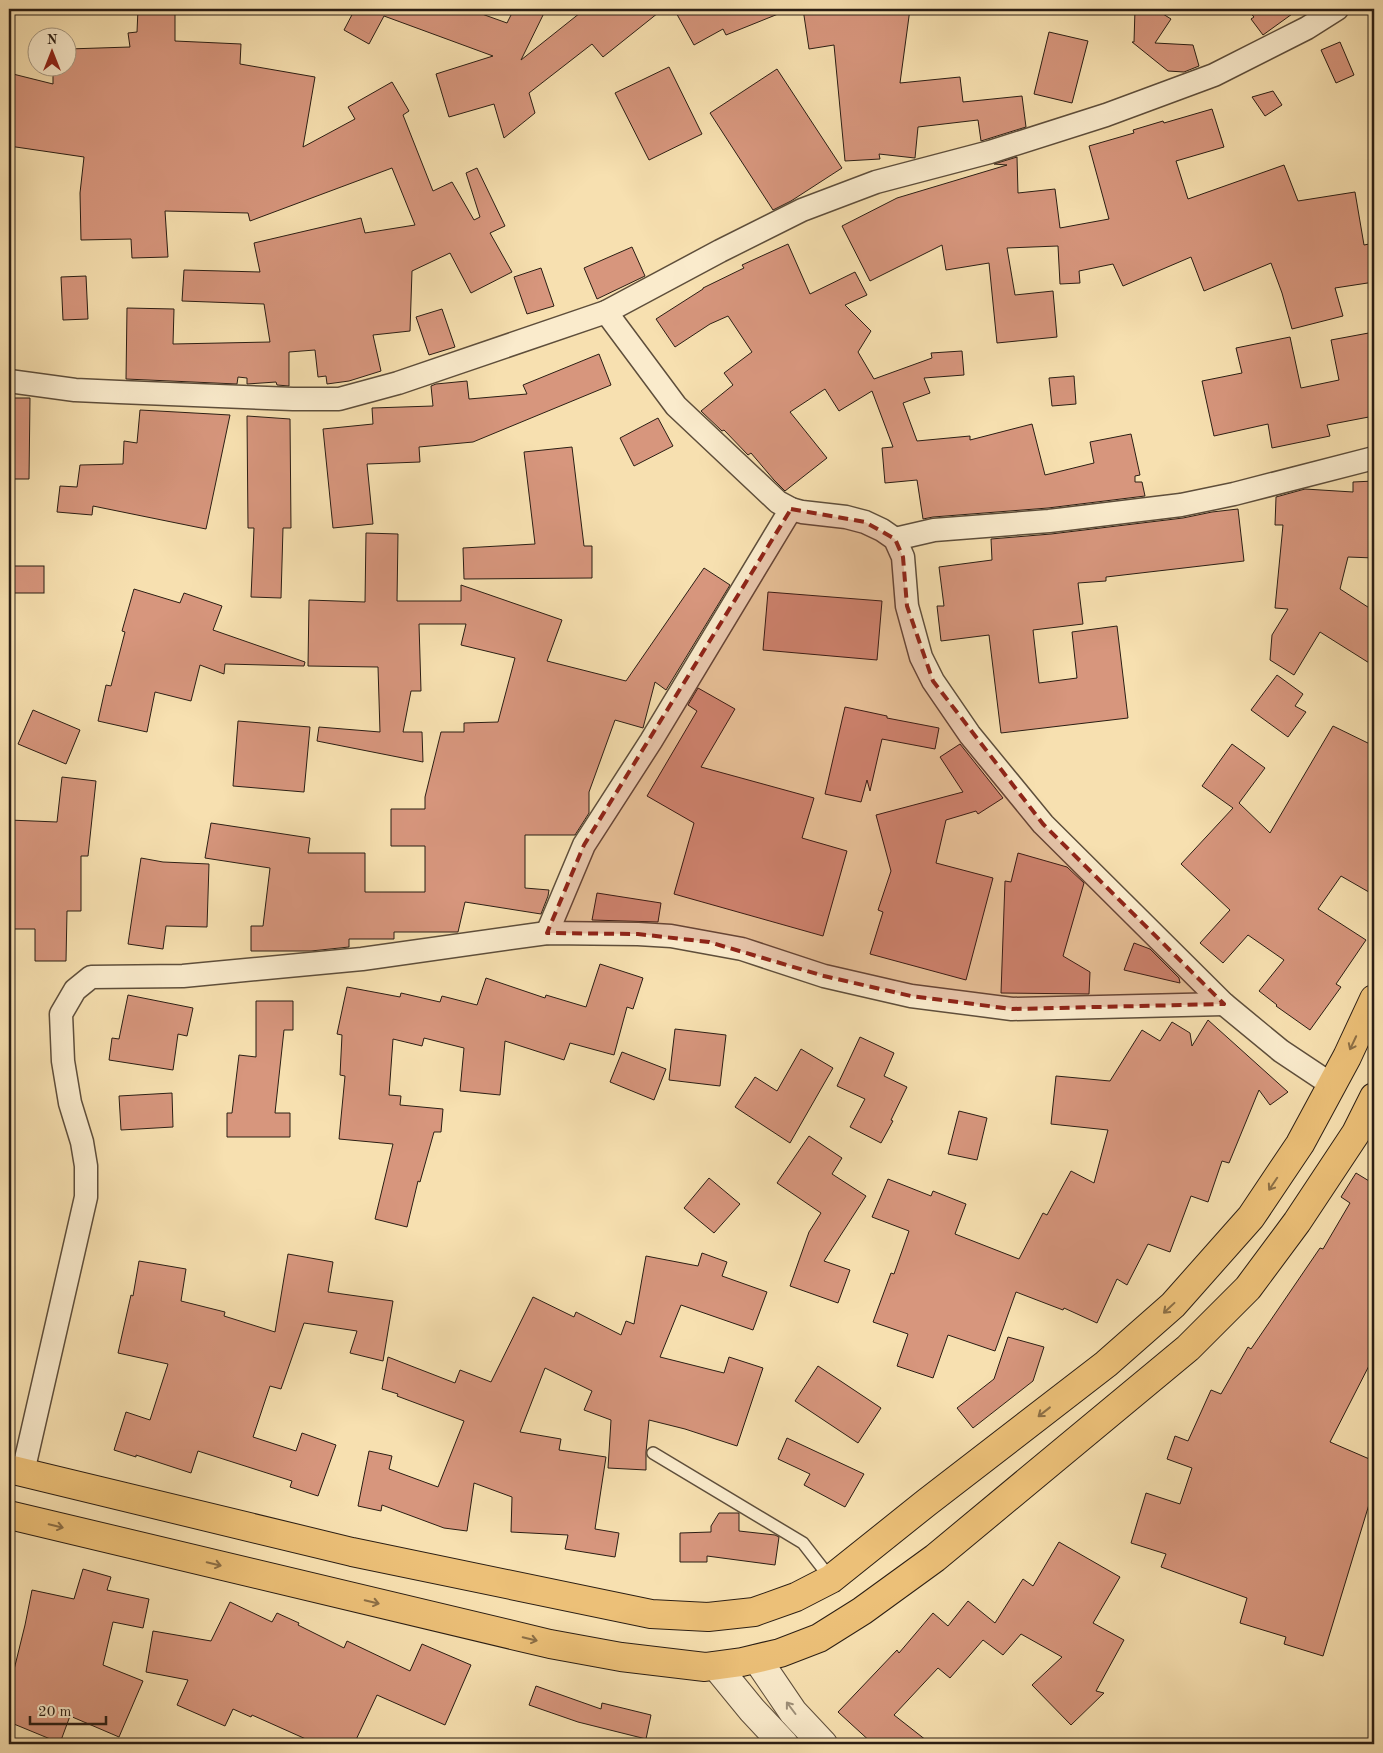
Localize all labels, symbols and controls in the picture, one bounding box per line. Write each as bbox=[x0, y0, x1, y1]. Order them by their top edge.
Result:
north arrow bbox=[28, 28, 78, 78]
text: N bbox=[47, 33, 58, 47]
one-way arrow bbox=[1348, 1035, 1358, 1050]
one-way arrow bbox=[1268, 1177, 1278, 1191]
one-way arrow bbox=[1162, 1302, 1175, 1314]
one-way arrow bbox=[1037, 1407, 1051, 1417]
one-way arrow bbox=[48, 1522, 64, 1531]
one-way arrow bbox=[206, 1560, 222, 1569]
one-way arrow bbox=[364, 1598, 380, 1607]
one-way arrow bbox=[522, 1635, 538, 1644]
scale bar bbox=[30, 1693, 106, 1725]
one-way arrow bbox=[786, 1701, 796, 1715]
text: 20 m bbox=[38, 1705, 72, 1720]

